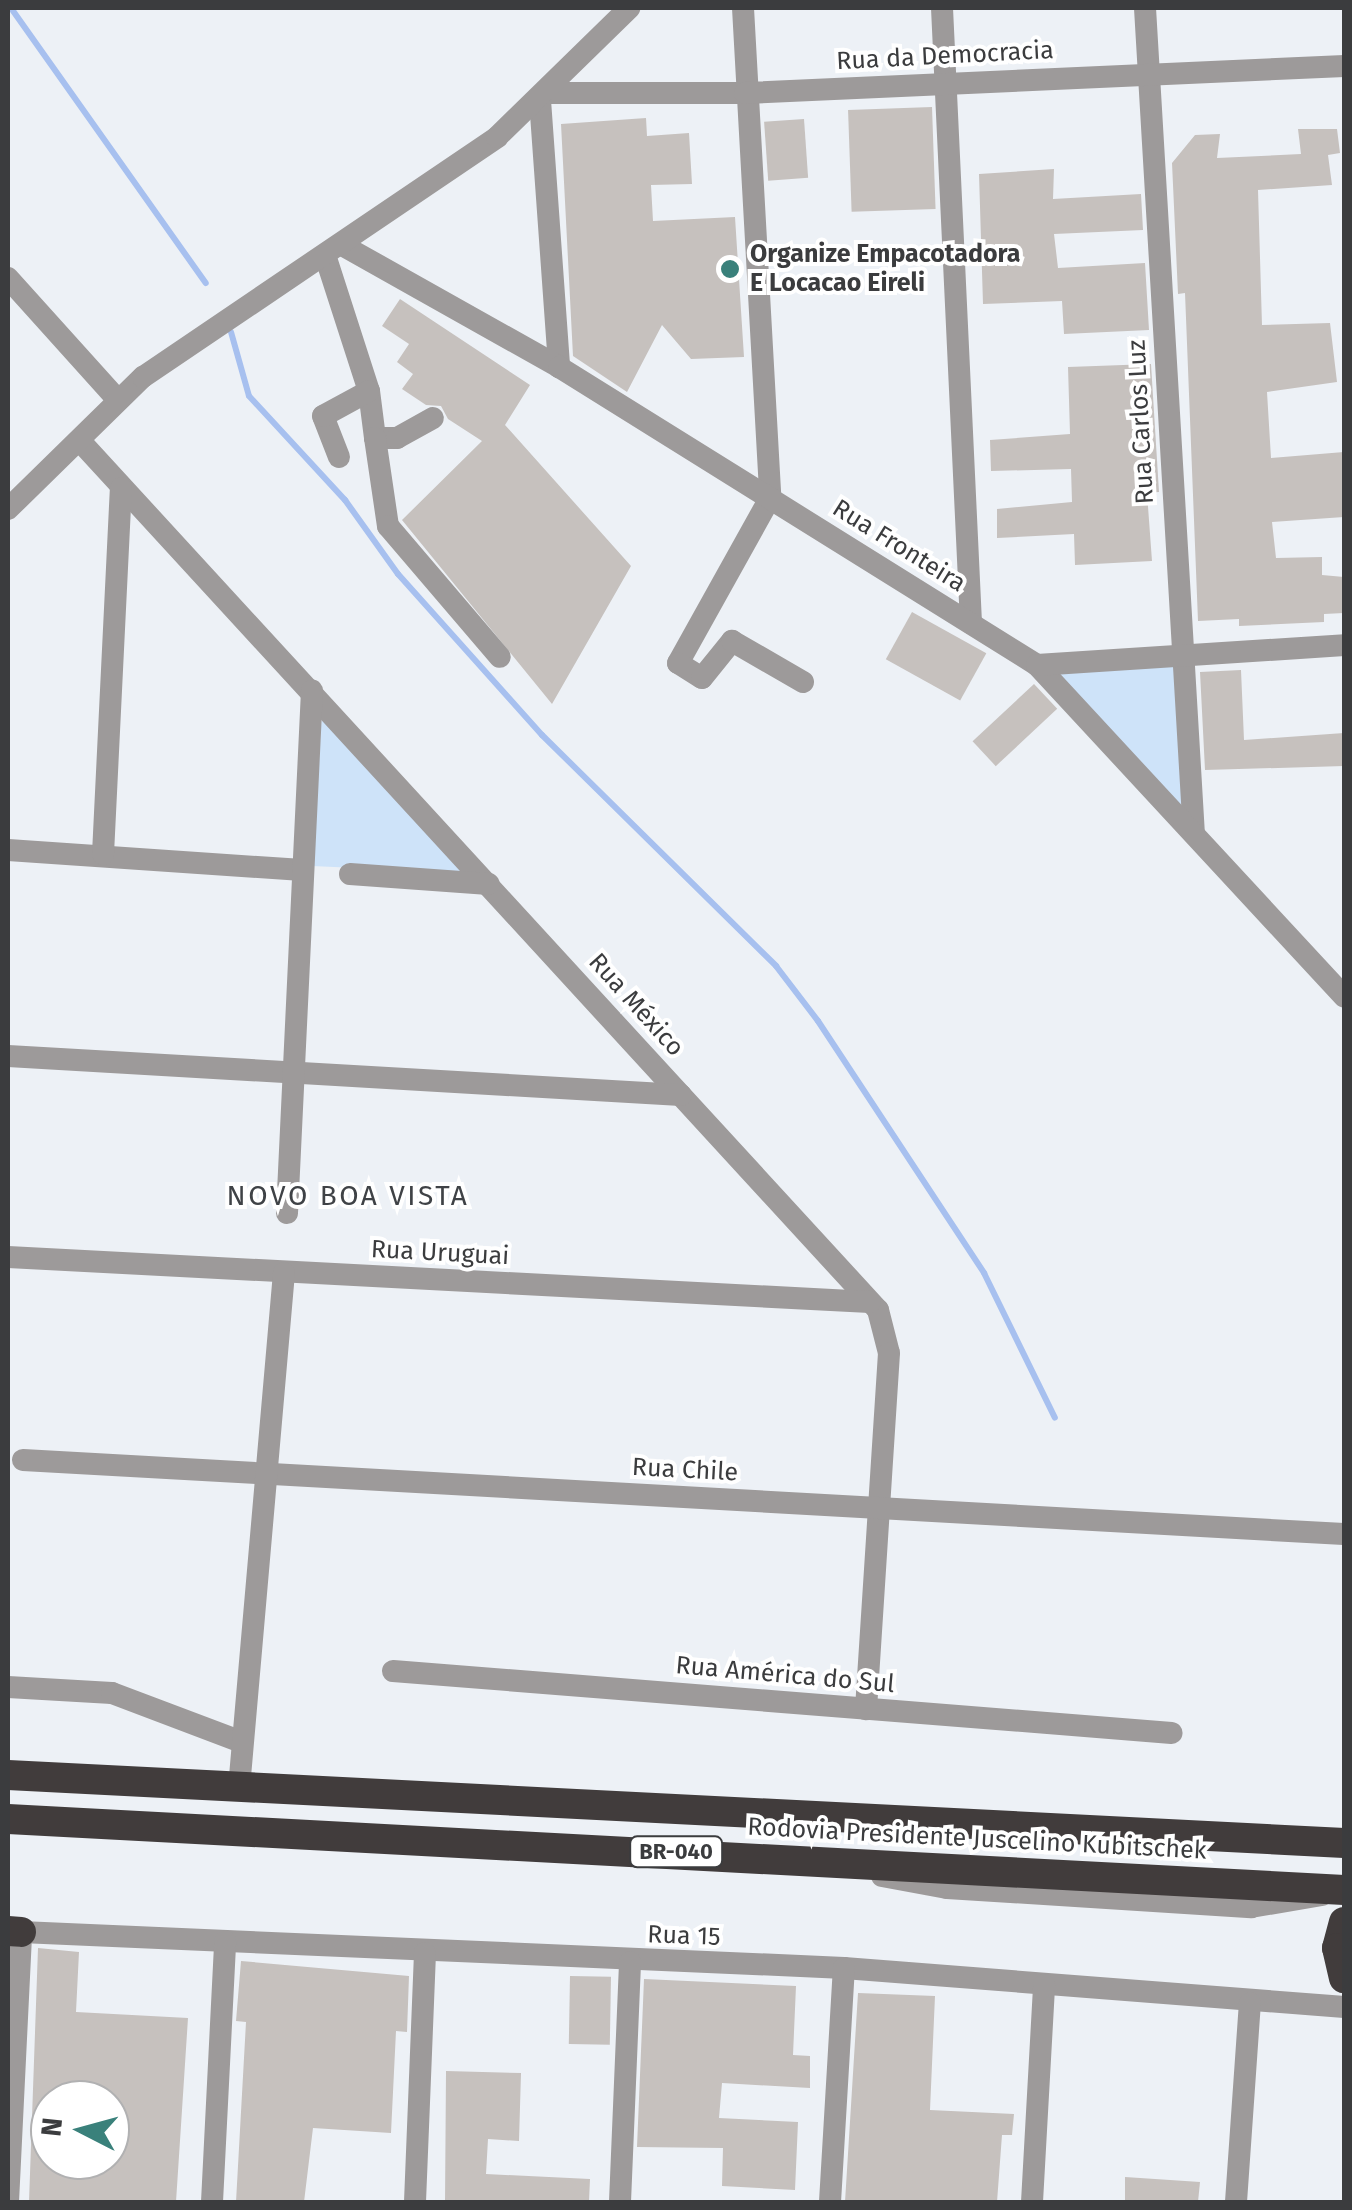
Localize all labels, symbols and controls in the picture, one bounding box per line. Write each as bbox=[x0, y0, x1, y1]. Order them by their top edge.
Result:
street label: Rua da Democracia bbox=[835, 35, 1055, 77]
place label: Organize Empacotadora E Locacao Eireli bbox=[750, 240, 1020, 299]
marker: Organize Empacotadora E Locacao Eireli bbox=[719, 258, 741, 280]
street label: Rua Carlos Luz bbox=[1122, 339, 1160, 505]
street label: Rua Fronteira bbox=[827, 493, 971, 599]
street label: Rua México bbox=[582, 947, 690, 1063]
district label: NOVO BOA VISTA bbox=[227, 1179, 469, 1213]
street label: Rua Uruguai bbox=[370, 1234, 510, 1272]
street label: Rua Chile bbox=[631, 1452, 739, 1488]
street label: Rua América do Sul bbox=[674, 1650, 896, 1700]
street label: Rodovia Presidente Juscelino Kubitschek bbox=[747, 1812, 1207, 1866]
road number: BR-040 bbox=[628, 1835, 724, 1869]
street label: Rua 15 bbox=[647, 1920, 721, 1952]
north arrow bbox=[30, 2080, 130, 2180]
text: N bbox=[34, 2116, 69, 2138]

